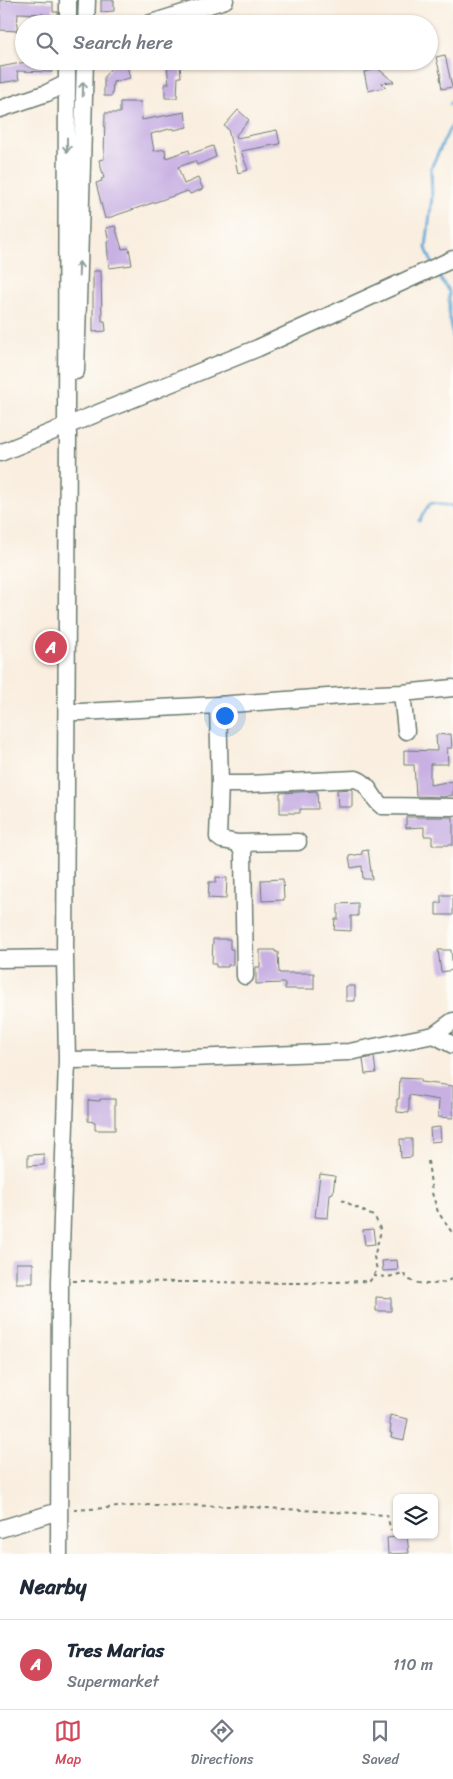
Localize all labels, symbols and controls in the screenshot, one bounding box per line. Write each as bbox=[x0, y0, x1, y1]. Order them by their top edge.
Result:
search box bbox=[15, 15, 438, 70]
text: Search here bbox=[73, 26, 173, 59]
icon: search bbox=[33, 29, 61, 57]
one-way arrow bbox=[78, 81, 88, 98]
one-way arrow bbox=[62, 136, 72, 153]
one-way arrow bbox=[74, 261, 83, 277]
pin: A bbox=[35, 628, 67, 666]
your location bbox=[212, 703, 238, 729]
map controls bbox=[393, 1494, 438, 1539]
button: layers bbox=[393, 1494, 438, 1539]
text: Nearby bbox=[20, 1568, 86, 1606]
text: Tres Marias bbox=[67, 1634, 164, 1667]
text: A bbox=[31, 1650, 41, 1679]
text: 110 m bbox=[393, 1650, 433, 1679]
text: Supermarket bbox=[67, 1667, 159, 1696]
tab: Map bbox=[54, 1717, 82, 1772]
tab: Directions bbox=[191, 1717, 253, 1772]
tab: Saved bbox=[362, 1717, 399, 1772]

